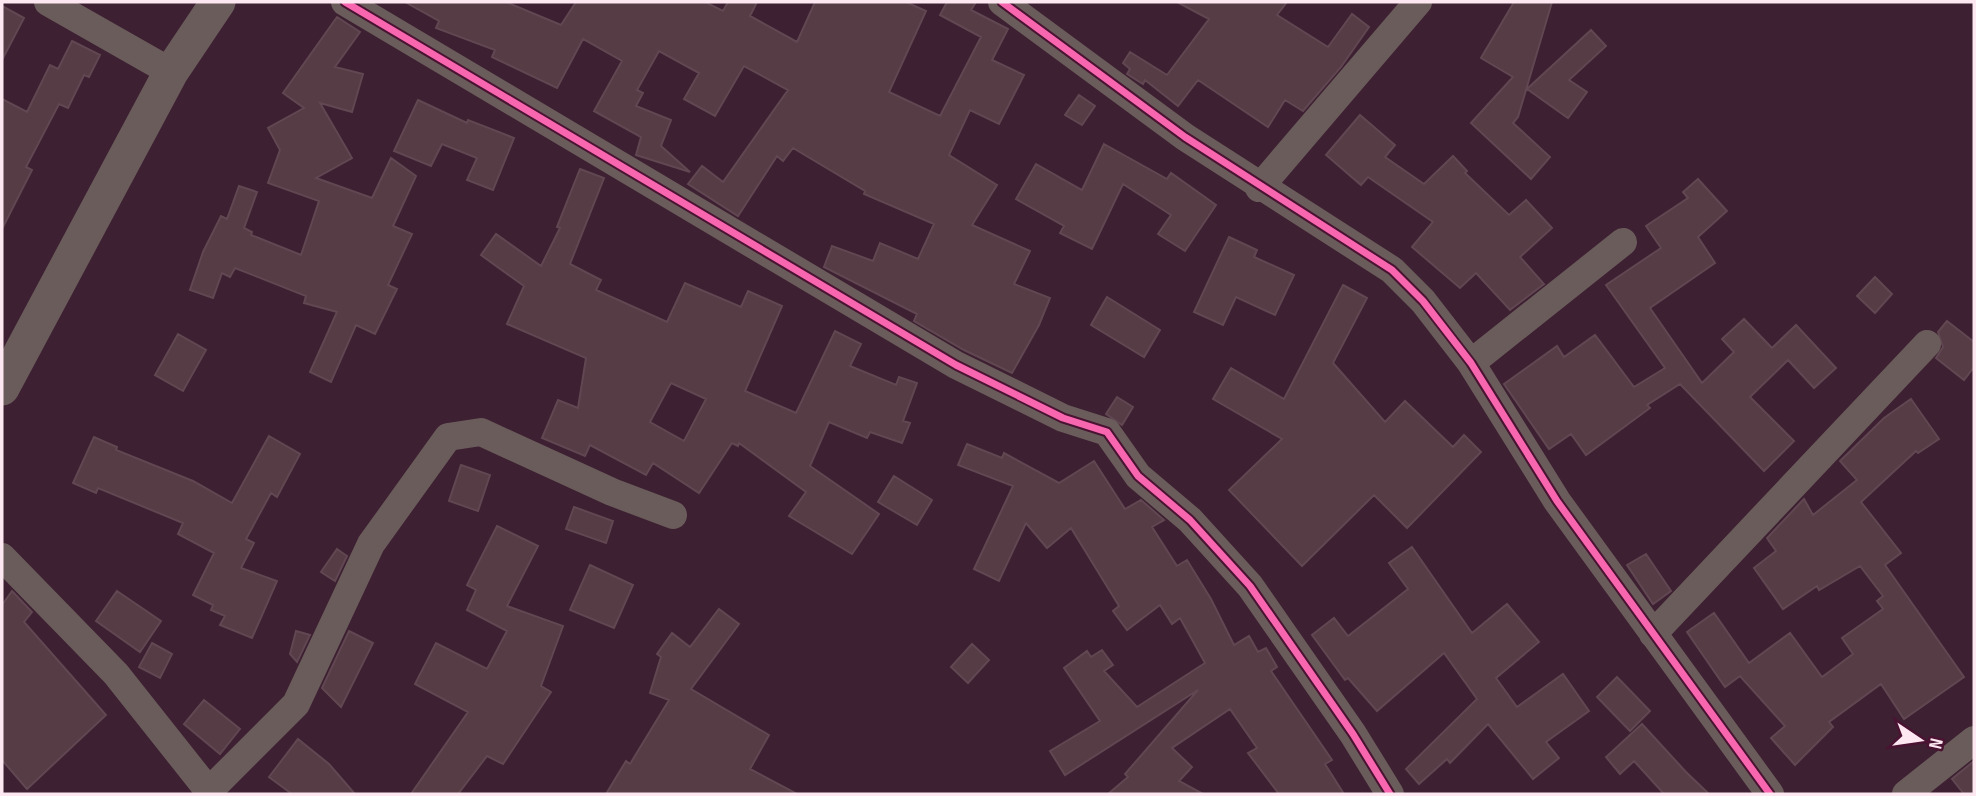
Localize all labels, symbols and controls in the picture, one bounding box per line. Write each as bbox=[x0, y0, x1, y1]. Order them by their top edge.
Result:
north arrow bbox=[1885, 705, 1955, 775]
text: N bbox=[1923, 736, 1947, 751]

